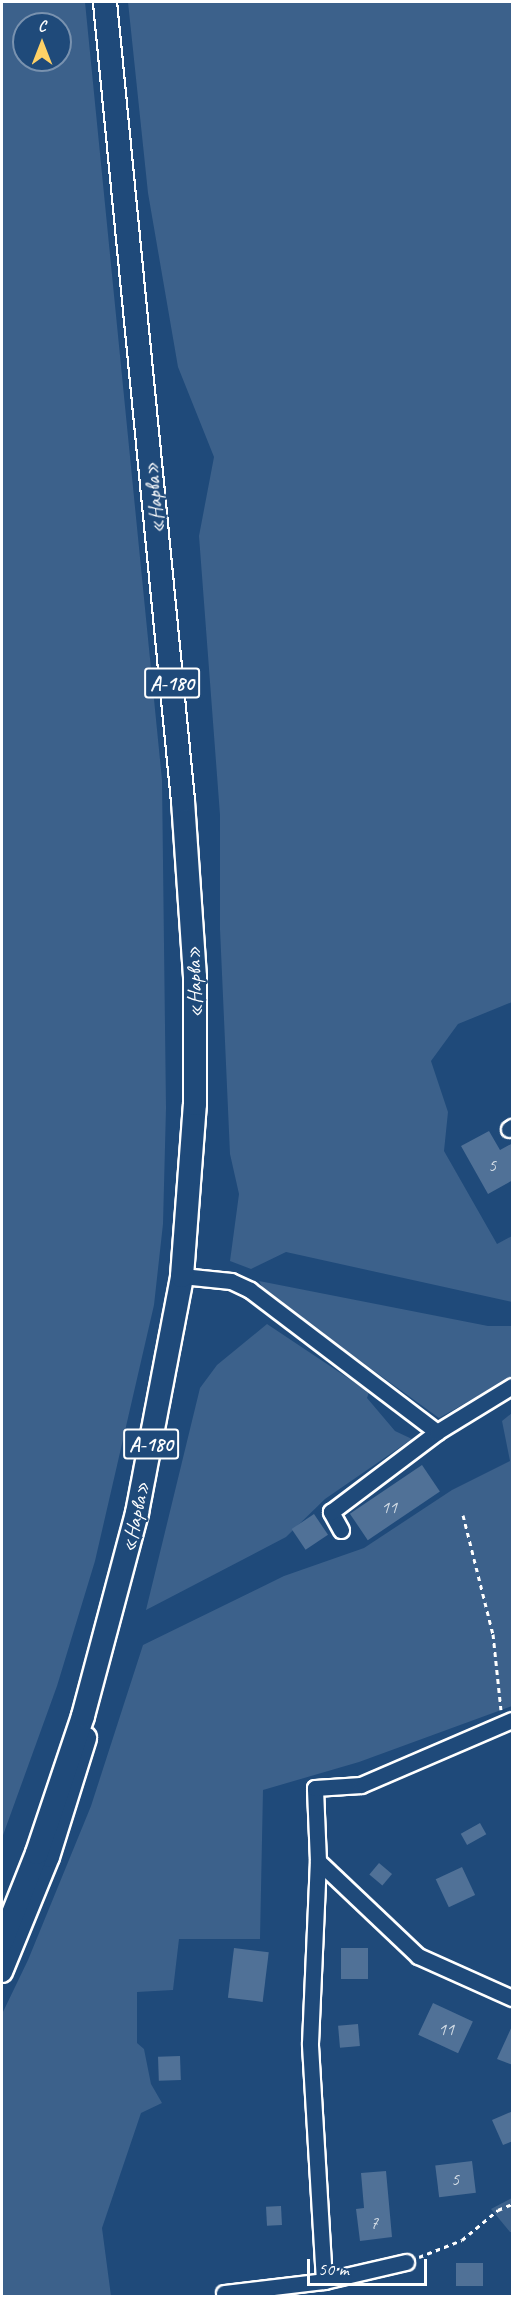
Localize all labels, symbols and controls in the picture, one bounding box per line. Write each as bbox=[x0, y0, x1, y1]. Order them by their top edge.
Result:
north arrow bbox=[12, 12, 72, 72]
text: С bbox=[38, 16, 46, 36]
street label: «Нарва» bbox=[138, 461, 170, 535]
road number: А-180 bbox=[144, 666, 201, 700]
street label: «Нарва» bbox=[180, 946, 208, 1018]
house number: 5 bbox=[488, 1154, 496, 1176]
road number: А-180 bbox=[122, 1427, 180, 1461]
street label: «Нарва» bbox=[115, 1479, 155, 1555]
house number: 11 bbox=[381, 1496, 397, 1518]
house number: 11 bbox=[438, 2018, 454, 2040]
house number: 5 bbox=[451, 2168, 459, 2190]
house number: 7 bbox=[370, 2212, 378, 2234]
scale bar bbox=[310, 2247, 430, 2285]
text: 50 m bbox=[318, 2258, 349, 2280]

